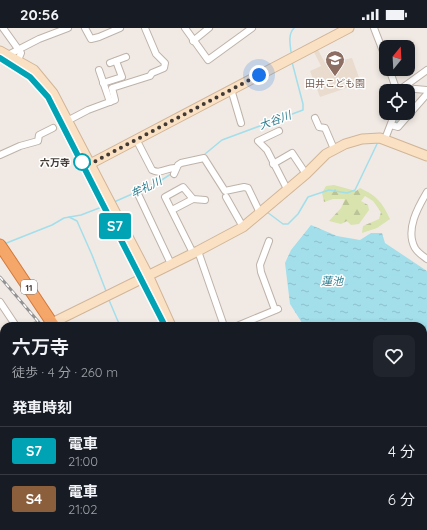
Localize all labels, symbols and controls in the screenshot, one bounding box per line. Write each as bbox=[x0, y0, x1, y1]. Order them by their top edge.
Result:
text: 20:56 bbox=[20, 5, 59, 24]
north arrow bbox=[379, 40, 415, 76]
map controls bbox=[379, 40, 415, 120]
school or university icon: 田井こども園 bbox=[324, 49, 346, 77]
your location bbox=[249, 65, 269, 85]
place label: 田井こども園 bbox=[305, 77, 365, 90]
button: locate bbox=[379, 84, 415, 120]
water label: 大谷川 bbox=[257, 107, 294, 132]
marker: 六万寺 bbox=[73, 153, 91, 171]
place label: 六万寺 bbox=[40, 156, 70, 169]
water label: 牟礼川 bbox=[128, 173, 165, 201]
line badge: S7 bbox=[97, 213, 133, 239]
text: S7 bbox=[107, 217, 123, 235]
water label: 蓮池 bbox=[321, 274, 344, 288]
road number: 11 bbox=[21, 280, 37, 294]
text: 六万寺 bbox=[12, 335, 69, 359]
button: heart bbox=[373, 335, 415, 377]
text: 徒歩 · 4 分 · 260 m bbox=[12, 364, 118, 380]
text: 発車時刻 bbox=[12, 398, 72, 417]
text: 電車 bbox=[68, 434, 98, 453]
text: S7 bbox=[26, 442, 42, 460]
text: 4 分 bbox=[388, 442, 415, 461]
text: 21:00 bbox=[68, 453, 98, 469]
text: 電車 bbox=[68, 482, 98, 501]
text: S4 bbox=[26, 490, 42, 508]
text: 6 分 bbox=[388, 490, 415, 509]
text: 21:02 bbox=[68, 501, 97, 517]

